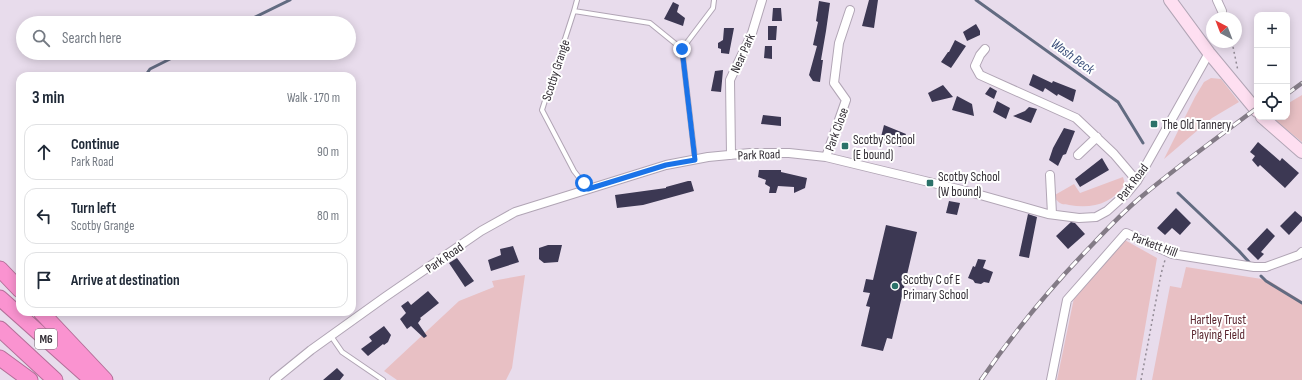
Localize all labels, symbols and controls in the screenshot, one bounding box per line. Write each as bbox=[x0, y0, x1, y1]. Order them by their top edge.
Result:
north arrow bbox=[1206, 12, 1242, 48]
map controls bbox=[1254, 12, 1290, 120]
button: + bbox=[1254, 12, 1290, 48]
search box bbox=[16, 16, 356, 60]
icon: search bbox=[30, 27, 52, 49]
text: Search here bbox=[62, 29, 122, 48]
street label: Near Park bbox=[727, 31, 759, 76]
water label: Wash Beck bbox=[1048, 35, 1098, 78]
street label: Scotby Grange bbox=[539, 38, 573, 103]
route end bbox=[673, 40, 691, 58]
button: − bbox=[1254, 48, 1290, 84]
button: locate bbox=[1254, 84, 1290, 120]
text: 3 min bbox=[32, 88, 65, 108]
text: Walk · 170 m bbox=[287, 90, 340, 106]
street label: Park Close bbox=[822, 105, 852, 153]
place label: The Old Tannery bbox=[1162, 117, 1231, 133]
marker: The Old Tannery bbox=[1149, 119, 1159, 129]
place label: Scotby School (E bound) bbox=[853, 132, 915, 163]
text: Continue bbox=[71, 135, 120, 154]
icon: ahead bbox=[33, 141, 55, 163]
marker: Scotby School (E bound) bbox=[840, 141, 850, 151]
text: 90 m bbox=[317, 144, 339, 160]
street label: Park Road bbox=[737, 146, 781, 164]
text: Park Road bbox=[71, 154, 114, 170]
street label: Park Road bbox=[1114, 161, 1152, 204]
place label: Scotby School (W bound) bbox=[938, 169, 1000, 200]
route start bbox=[575, 174, 593, 192]
marker: Scotby School (W bound) bbox=[925, 178, 935, 188]
text: Turn left bbox=[71, 199, 116, 218]
icon: left bbox=[33, 205, 55, 227]
text: 80 m bbox=[317, 208, 339, 224]
text: Scotby Grange bbox=[71, 218, 134, 234]
street label: Parkett Hill bbox=[1129, 229, 1180, 261]
street label: Park Road bbox=[422, 239, 467, 277]
icon: arrive bbox=[33, 269, 55, 291]
text: Arrive at destination bbox=[71, 271, 180, 290]
place label: Scotby C of E Primary School bbox=[903, 272, 968, 303]
marker: Scotby C of E Primary School bbox=[890, 281, 900, 291]
park label: Hartley Trust Playing Field bbox=[1190, 312, 1246, 343]
road number: M6 bbox=[35, 329, 57, 349]

